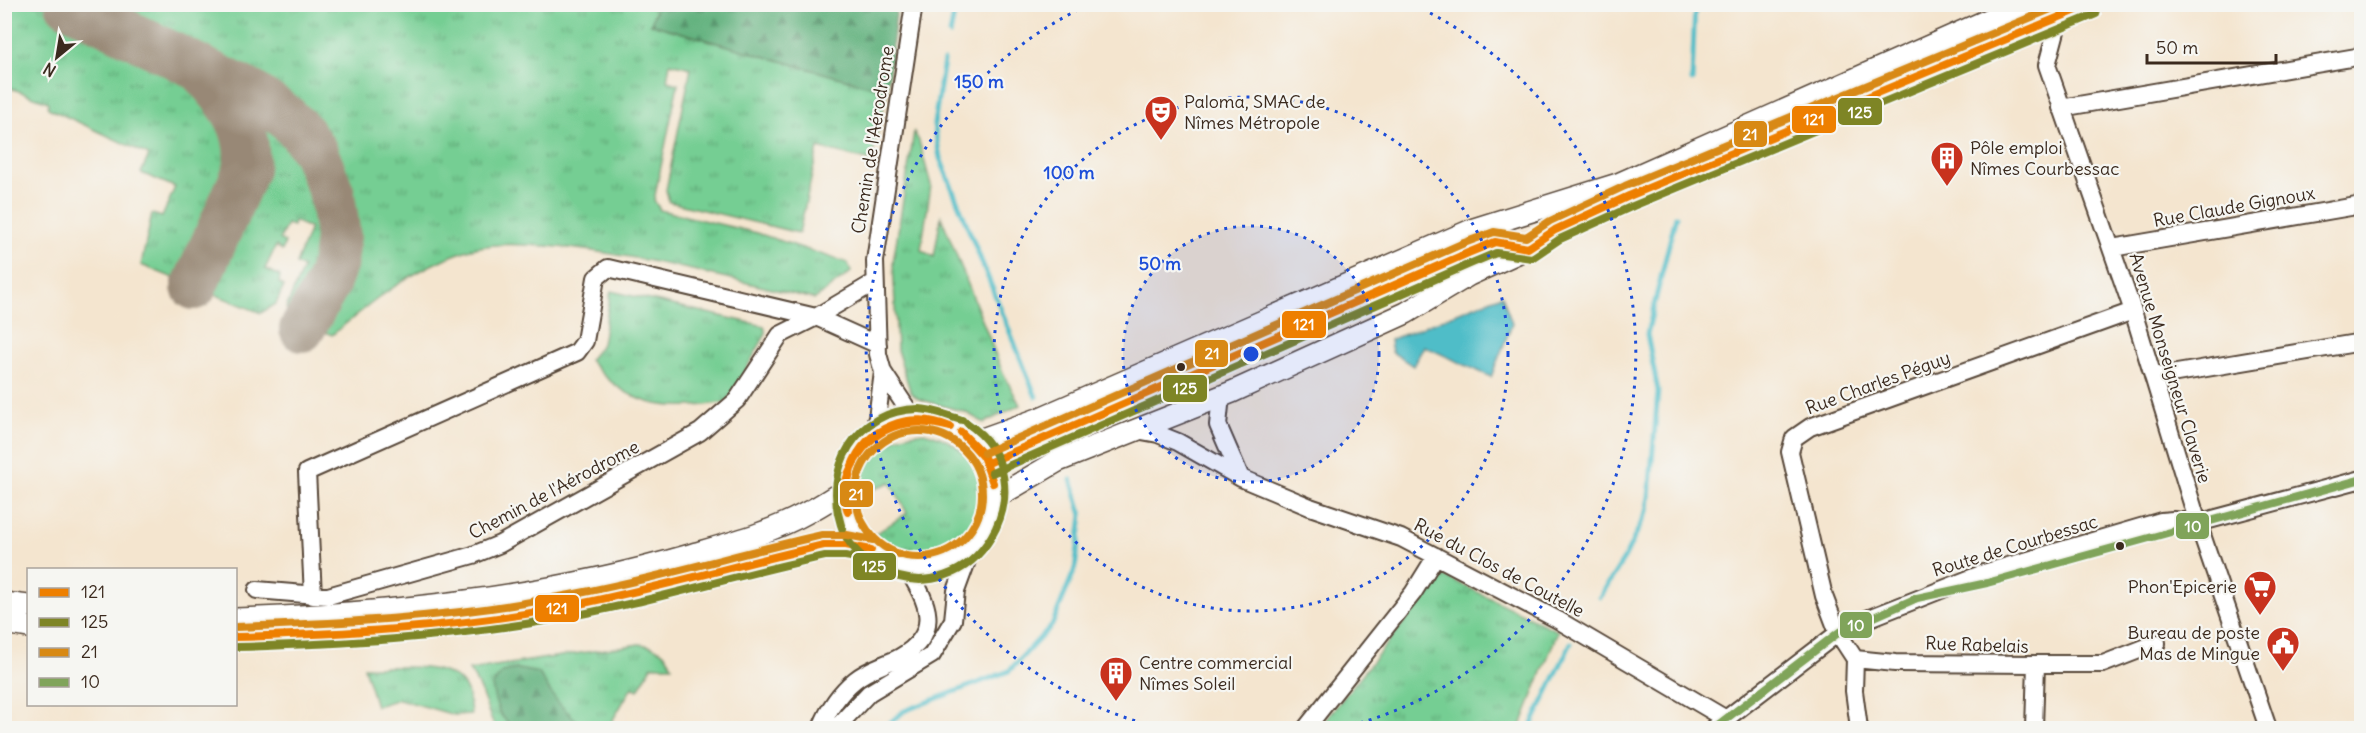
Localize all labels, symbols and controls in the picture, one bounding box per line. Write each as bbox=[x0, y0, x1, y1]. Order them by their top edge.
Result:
north arrow bbox=[27, 27, 87, 87]
scale bar bbox=[2147, 27, 2276, 65]
text: 50 m bbox=[2156, 36, 2198, 59]
street label: Chemin de l'Aérodrome bbox=[846, 44, 899, 235]
text: N bbox=[40, 59, 59, 81]
text: 150 m bbox=[954, 70, 1004, 93]
place label: Paloma, SMAC de Nîmes Métropole bbox=[1184, 90, 1325, 134]
theatre icon: Paloma, SMAC de Nîmes Métropole bbox=[1143, 94, 1179, 141]
line badge: 125 bbox=[1837, 97, 1883, 126]
text: 125 bbox=[1848, 102, 1872, 122]
line badge: 121 bbox=[1791, 105, 1837, 134]
text: 121 bbox=[1803, 109, 1825, 129]
line badge: 21 bbox=[1733, 120, 1768, 148]
text: 21 bbox=[1742, 124, 1758, 144]
place label: Pôle emploi Nîmes Courbessac bbox=[1970, 136, 2119, 180]
building icon: Pôle emploi Nîmes Courbessac bbox=[1929, 140, 1965, 187]
text: 100 m bbox=[1044, 161, 1095, 184]
street label: Rue Claude Gignoux bbox=[2151, 181, 2317, 232]
street label: Avenue Monseigneur Claverie bbox=[2124, 250, 2216, 486]
text: 50 m bbox=[1139, 252, 1181, 275]
line badge: 121 bbox=[1281, 310, 1327, 339]
text: 121 bbox=[1293, 314, 1315, 334]
line badge: 21 bbox=[1194, 339, 1229, 368]
text: 21 bbox=[1204, 343, 1220, 363]
centre of rings bbox=[1241, 344, 1261, 364]
street label: Rue Charles Péguy bbox=[1802, 346, 1953, 419]
unlabelled marker bbox=[1175, 361, 1187, 373]
line badge: 125 bbox=[1162, 374, 1208, 403]
text: 125 bbox=[1173, 378, 1197, 398]
street label: Chemin de l'Aérodrome bbox=[465, 435, 643, 544]
line badge: 21 bbox=[839, 480, 874, 508]
text: 21 bbox=[848, 484, 864, 504]
street label: Route de Courbessac bbox=[1930, 509, 2100, 582]
line badge: 10 bbox=[2175, 512, 2210, 540]
street label: Rue du Clos de Coutelle bbox=[1410, 513, 1588, 622]
text: 10 bbox=[2185, 516, 2201, 536]
unlabelled marker bbox=[2114, 540, 2126, 552]
line badge: 125 bbox=[852, 552, 897, 581]
text: 125 bbox=[862, 556, 886, 576]
legend bbox=[27, 568, 237, 706]
supermarket icon: Phon'Epicerie bbox=[2242, 569, 2278, 616]
place label: Phon'Epicerie bbox=[2128, 575, 2237, 598]
text: 121 bbox=[81, 580, 105, 603]
line badge: 121 bbox=[534, 594, 580, 623]
text: 121 bbox=[546, 598, 568, 618]
text: 125 bbox=[81, 610, 108, 633]
line badge: 10 bbox=[1839, 611, 1873, 639]
text: 10 bbox=[1848, 615, 1864, 635]
place label: Bureau de poste Mas de Mingue bbox=[2128, 621, 2260, 665]
public building icon: Bureau de poste Mas de Mingue bbox=[2265, 625, 2301, 672]
street label: Rue Rabelais bbox=[1925, 631, 2029, 658]
text: 21 bbox=[81, 640, 98, 663]
place label: Centre commercial Nîmes Soleil bbox=[1139, 651, 1292, 695]
building icon: Centre commercial Nîmes Soleil bbox=[1098, 655, 1134, 702]
text: 10 bbox=[81, 670, 100, 693]

